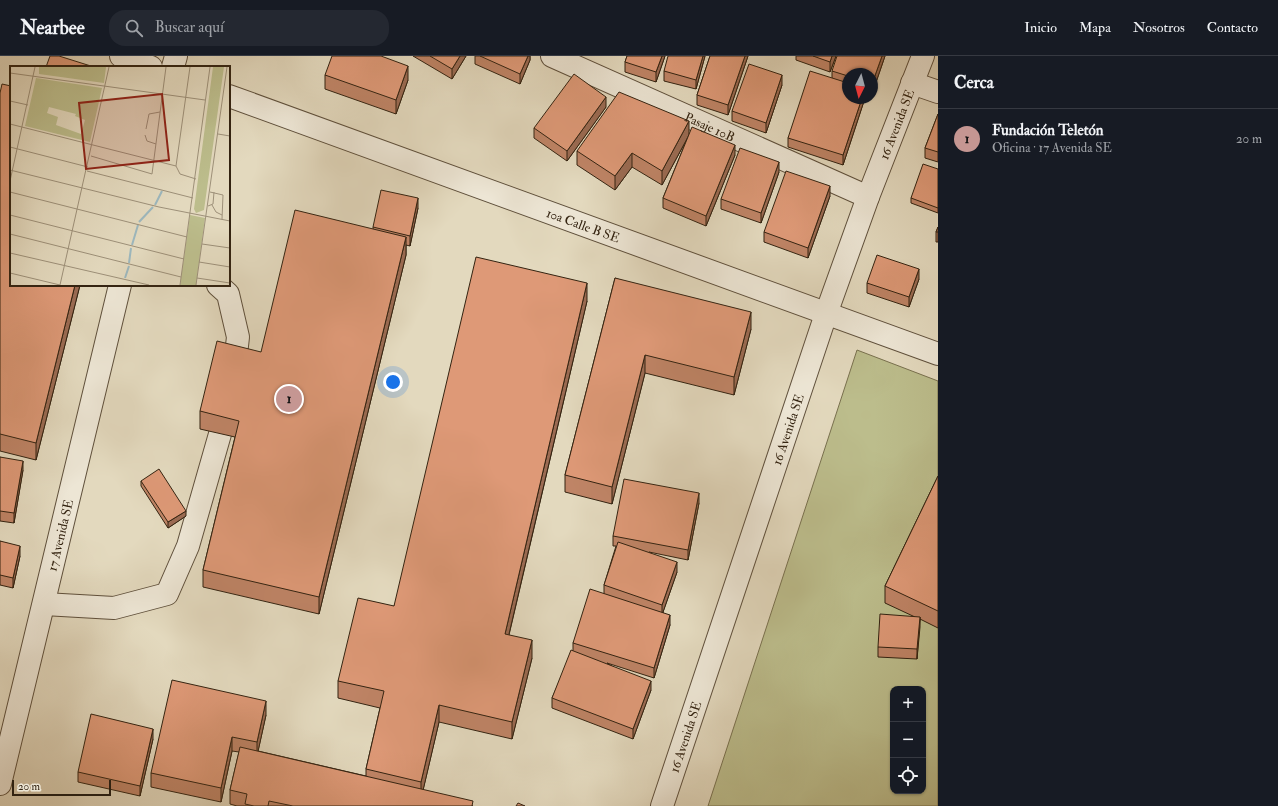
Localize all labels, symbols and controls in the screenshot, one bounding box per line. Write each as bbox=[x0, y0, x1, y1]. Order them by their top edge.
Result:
search box bbox=[109, 10, 389, 46]
text: Nearbee bbox=[20, 16, 85, 40]
icon: search bbox=[123, 17, 145, 39]
text: Buscar aquí bbox=[155, 18, 224, 37]
text: Inicio bbox=[1024, 19, 1057, 36]
text: Mapa bbox=[1079, 19, 1111, 36]
text: Nosotros bbox=[1133, 19, 1185, 36]
text: Contacto bbox=[1207, 19, 1258, 36]
inset map bbox=[10, 66, 230, 286]
north arrow bbox=[842, 68, 878, 104]
text: Cerca bbox=[954, 72, 994, 93]
street label: 16 Avenida SE bbox=[876, 87, 918, 162]
street label: Pasaje 10B bbox=[682, 109, 737, 146]
text: Fundación Teletón bbox=[992, 121, 1103, 140]
text: 1 bbox=[965, 131, 969, 147]
text: 20 m bbox=[1236, 131, 1262, 147]
text: Oficina · 17 Avenida SE bbox=[992, 140, 1112, 156]
street label: 10a Calle B SE bbox=[544, 205, 622, 247]
your location bbox=[383, 372, 403, 392]
pin: 1 bbox=[276, 384, 302, 414]
street label: 16 Avenida SE bbox=[769, 392, 808, 467]
street label: 17 Avenida SE bbox=[44, 498, 77, 573]
map controls bbox=[890, 686, 926, 794]
button: + bbox=[890, 686, 926, 722]
street label: 16 Avenida SE bbox=[667, 699, 705, 775]
button: − bbox=[890, 722, 926, 758]
button: locate bbox=[890, 758, 926, 794]
scale bar bbox=[12, 778, 111, 797]
text: 20 m bbox=[18, 780, 40, 793]

